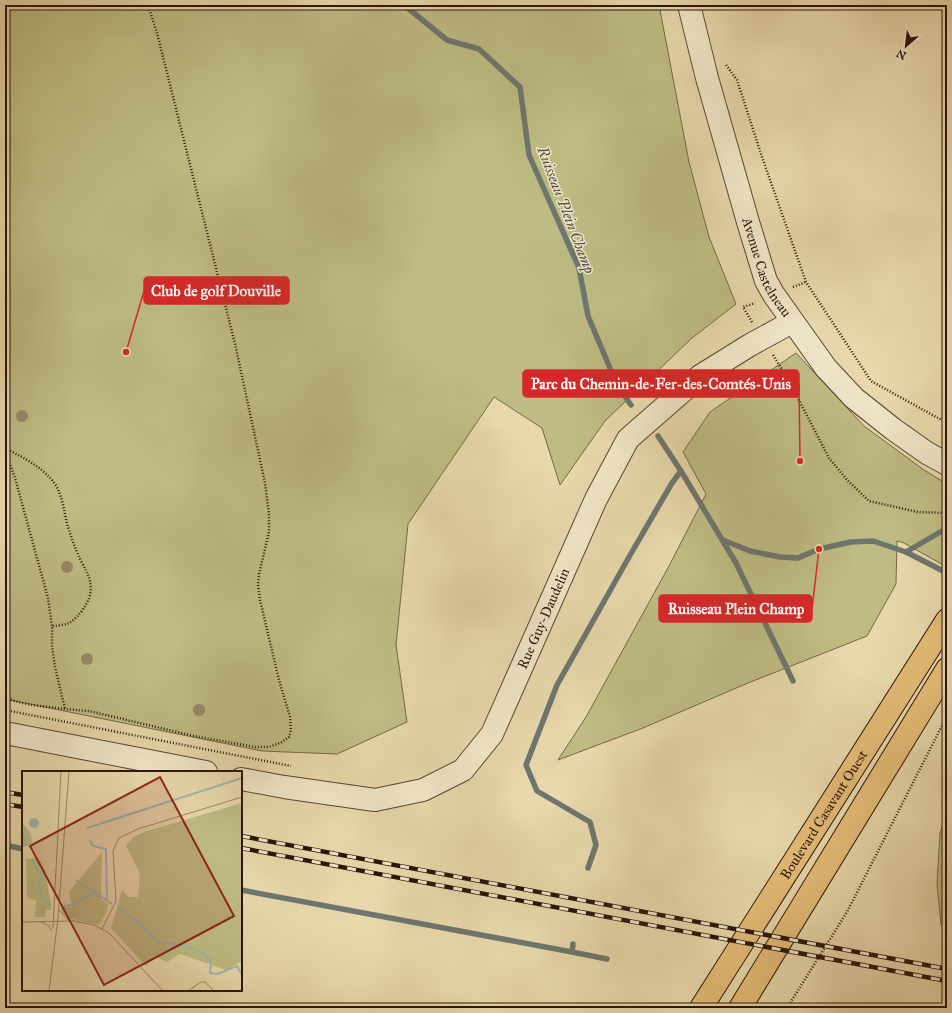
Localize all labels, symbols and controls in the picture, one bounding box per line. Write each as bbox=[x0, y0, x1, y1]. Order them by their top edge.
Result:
north arrow bbox=[886, 26, 926, 66]
text: N bbox=[894, 46, 909, 62]
water label: Ruisseau Plein Champ bbox=[532, 143, 599, 277]
street label: Avenue Castelneau bbox=[738, 214, 795, 321]
callout: Club de golf Douville bbox=[144, 277, 289, 304]
text: Club de golf Douville bbox=[151, 282, 282, 301]
callout: Parc du Chemin-de-Fer-des-Comtés-Unis bbox=[523, 370, 799, 397]
text: Parc du Chemin-de-Fer-des-Comtés-Unis bbox=[531, 375, 791, 393]
street label: Rue Guy-Daudelin bbox=[514, 565, 573, 672]
callout: Ruisseau Plein Champ bbox=[659, 595, 812, 622]
text: Ruisseau Plein Champ bbox=[668, 600, 805, 619]
street label: Boulevard Casavant Ouest bbox=[777, 747, 871, 883]
inset map bbox=[22, 771, 242, 991]

